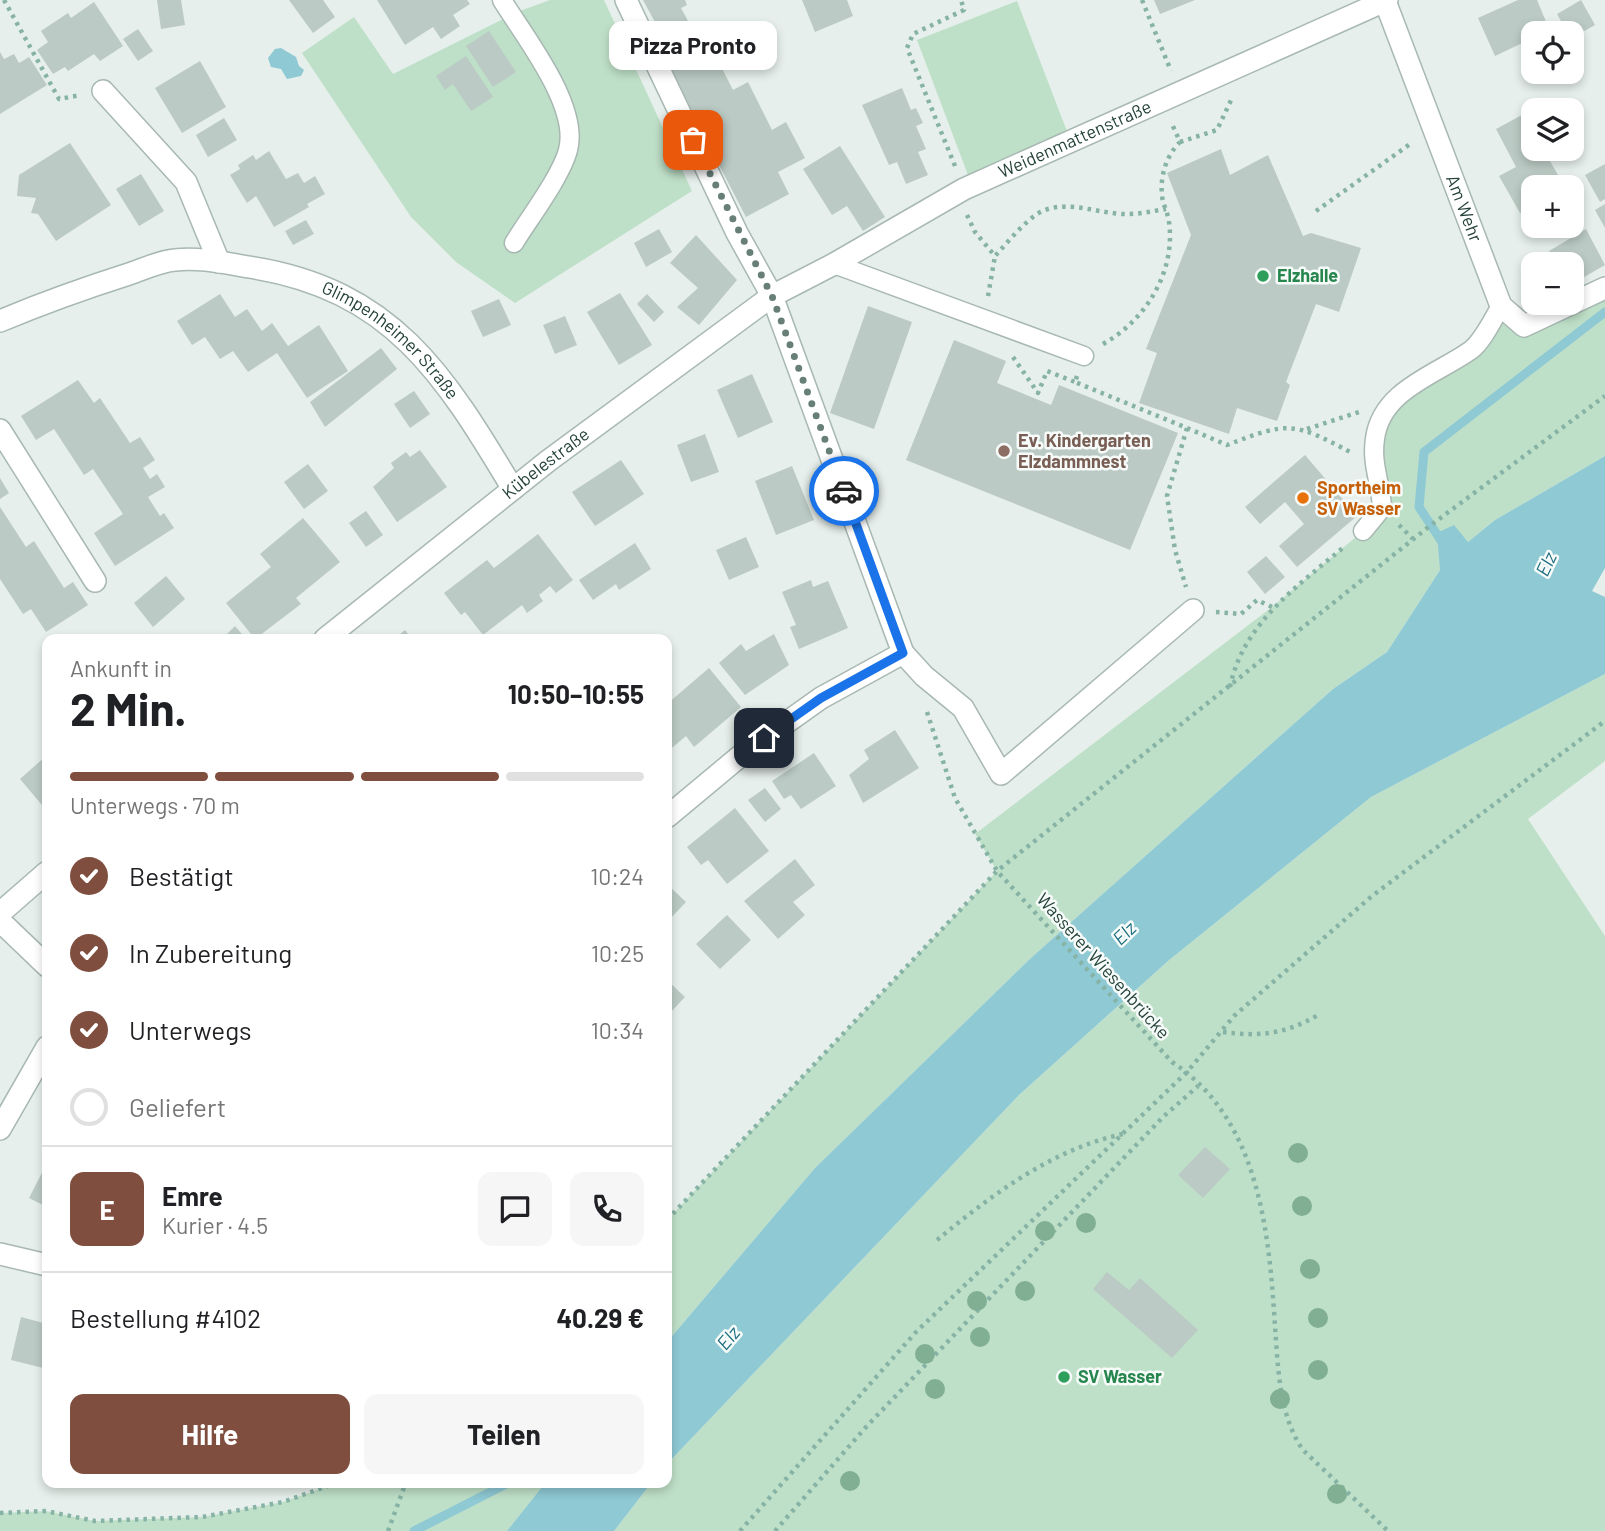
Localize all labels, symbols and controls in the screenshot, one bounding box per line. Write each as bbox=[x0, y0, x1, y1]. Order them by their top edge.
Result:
callout: Pizza Pronto bbox=[609, 21, 777, 70]
map controls bbox=[1521, 21, 1584, 315]
button: locate bbox=[1521, 21, 1584, 84]
text: Pizza Pronto bbox=[630, 31, 756, 59]
street label: Weidenmattenstraße bbox=[995, 95, 1154, 182]
button: layers bbox=[1521, 98, 1584, 161]
pin bbox=[663, 110, 723, 170]
icon: bag bbox=[674, 121, 712, 159]
street label: Am Wehr bbox=[1442, 171, 1488, 245]
button: + bbox=[1521, 175, 1584, 238]
button: − bbox=[1521, 252, 1584, 315]
place label: Elzhalle bbox=[1277, 264, 1338, 286]
marker: Elzhalle bbox=[1255, 268, 1271, 284]
street label: Glimpenheimer Straße bbox=[319, 276, 464, 403]
street label: Kübelestraße bbox=[497, 422, 593, 503]
place label: Ev. Kindergarten Elzdammnest bbox=[1018, 429, 1151, 472]
marker: Ev. Kindergarten Elzdammnest bbox=[996, 443, 1012, 459]
courier bbox=[809, 456, 879, 526]
icon: car bbox=[825, 472, 863, 510]
place label: Sportheim SV Wasser bbox=[1317, 476, 1401, 519]
marker: Sportheim SV Wasser bbox=[1295, 490, 1311, 506]
water label: Elz bbox=[1530, 548, 1561, 579]
text: Ankunft in bbox=[70, 654, 172, 682]
text: 10:50–10:55 bbox=[508, 678, 644, 709]
text: 2 Min. bbox=[70, 680, 187, 735]
pin bbox=[734, 708, 794, 768]
icon: home bbox=[745, 719, 783, 757]
text: Unterwegs · 70 m bbox=[70, 791, 240, 819]
icon: check bbox=[70, 857, 108, 895]
text: Bestätigt bbox=[129, 860, 234, 891]
text: 10:24 bbox=[590, 862, 644, 890]
street label: Wasserer Wiesenbrücke bbox=[1033, 888, 1175, 1043]
water label: Elz bbox=[1107, 916, 1141, 949]
icon: check bbox=[70, 934, 108, 972]
text: In Zubereitung bbox=[129, 937, 292, 968]
text: 10:25 bbox=[591, 939, 644, 967]
icon: check bbox=[70, 1011, 108, 1049]
text: Unterwegs bbox=[129, 1014, 251, 1045]
text: 10:34 bbox=[591, 1016, 644, 1044]
text: Geliefert bbox=[129, 1091, 226, 1122]
button: chat bbox=[478, 1172, 552, 1246]
button: phone bbox=[570, 1172, 644, 1246]
text: Emre bbox=[162, 1180, 223, 1211]
text: E bbox=[99, 1194, 115, 1225]
text: Kurier · 4.5 bbox=[162, 1211, 268, 1239]
text: Bestellung #4102 bbox=[70, 1302, 261, 1333]
text: 40.29 € bbox=[556, 1302, 644, 1333]
water label: Elz bbox=[711, 1321, 745, 1354]
place label: SV Wasser bbox=[1078, 1365, 1162, 1387]
marker: SV Wasser bbox=[1056, 1369, 1072, 1385]
button: Hilfe bbox=[70, 1394, 350, 1474]
button: Teilen bbox=[364, 1394, 644, 1474]

